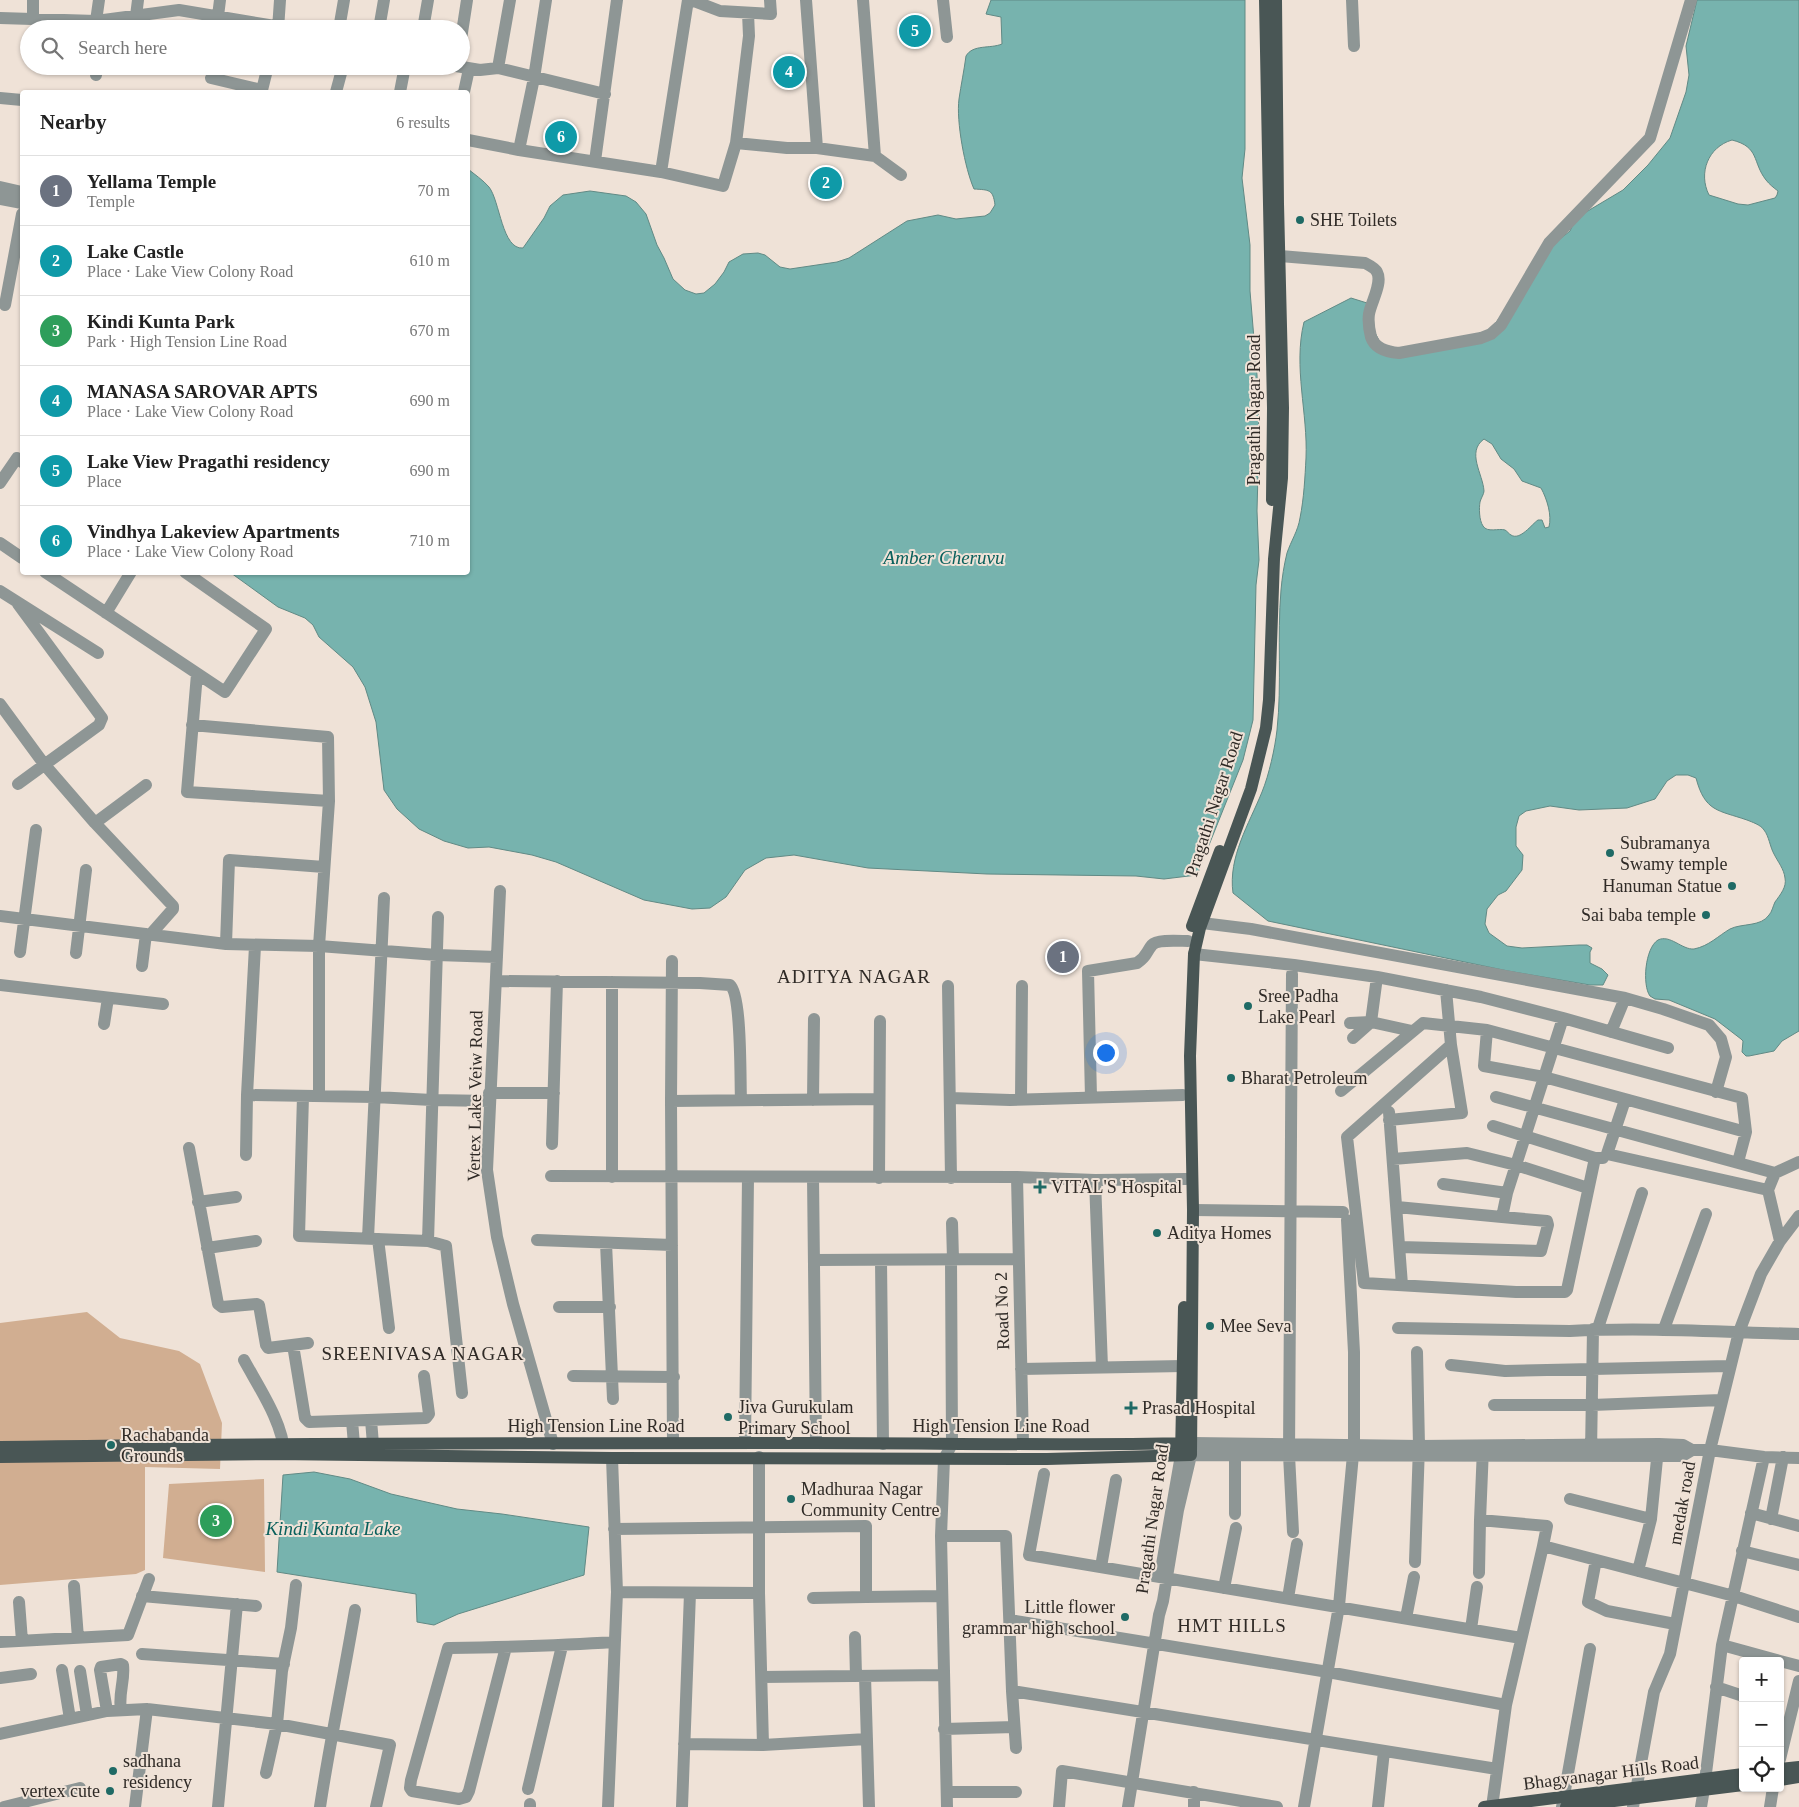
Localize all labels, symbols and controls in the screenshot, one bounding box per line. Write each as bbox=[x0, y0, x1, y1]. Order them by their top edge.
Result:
pin: 5 bbox=[899, 12, 931, 50]
search box bbox=[20, 20, 470, 75]
icon: search bbox=[38, 34, 66, 62]
text: Search here bbox=[78, 37, 167, 58]
pin: 4 bbox=[773, 53, 805, 91]
text: Nearby bbox=[40, 110, 107, 134]
text: 6 results bbox=[396, 114, 450, 131]
pin: 6 bbox=[545, 118, 577, 156]
pin: 2 bbox=[810, 164, 842, 202]
text: Yellama Temple bbox=[87, 171, 216, 192]
text: 1 bbox=[52, 182, 60, 199]
text: 70 m bbox=[418, 182, 450, 199]
text: Temple bbox=[87, 193, 135, 210]
place label: SHE Toilets bbox=[1310, 210, 1397, 230]
marker: SHE Toilets bbox=[1294, 214, 1306, 226]
text: Lake Castle bbox=[87, 241, 184, 262]
text: 2 bbox=[52, 252, 60, 269]
text: 610 m bbox=[410, 252, 450, 269]
text: Place · Lake View Colony Road bbox=[87, 263, 293, 280]
text: Kindi Kunta Park bbox=[87, 311, 235, 332]
text: 3 bbox=[52, 322, 60, 339]
text: 670 m bbox=[410, 322, 450, 339]
text: Park · High Tension Line Road bbox=[87, 333, 287, 350]
street label: Pragathi Nagar Road bbox=[1244, 335, 1264, 485]
text: MANASA SAROVAR APTS bbox=[87, 381, 318, 402]
text: 4 bbox=[52, 392, 60, 409]
text: 690 m bbox=[410, 392, 450, 409]
text: Place · Lake View Colony Road bbox=[87, 403, 293, 420]
text: Lake View Pragathi residency bbox=[87, 451, 330, 472]
text: 5 bbox=[52, 462, 60, 479]
text: 690 m bbox=[410, 462, 450, 479]
text: Place bbox=[87, 473, 122, 490]
text: Vindhya Lakeview Apartments bbox=[87, 521, 340, 542]
text: 6 bbox=[52, 532, 60, 549]
text: 710 m bbox=[410, 532, 450, 549]
text: Place · Lake View Colony Road bbox=[87, 543, 293, 560]
water label: Amber Cheruvu bbox=[882, 547, 1004, 568]
street label: Pragathi Nagar Road bbox=[1181, 729, 1247, 879]
place label: Subramanya Swamy temple bbox=[1620, 833, 1727, 874]
marker: Subramanya Swamy temple bbox=[1604, 847, 1616, 859]
place label: Hanuman Statue bbox=[1603, 876, 1722, 896]
marker: Hanuman Statue bbox=[1726, 880, 1738, 892]
place label: Sai baba temple bbox=[1581, 905, 1696, 925]
marker: Sai baba temple bbox=[1700, 909, 1712, 921]
pin: 1 bbox=[1047, 938, 1079, 976]
district label: ADITYA NAGAR bbox=[777, 966, 931, 987]
place label: Sree Padha Lake Pearl bbox=[1258, 986, 1338, 1027]
marker: Sree Padha Lake Pearl bbox=[1242, 1000, 1254, 1012]
street label: Vertex Lake Veiw Road bbox=[464, 1010, 486, 1182]
your location bbox=[1093, 1040, 1119, 1066]
place label: Bharat Petroleum bbox=[1241, 1068, 1367, 1088]
marker: Bharat Petroleum bbox=[1225, 1072, 1237, 1084]
place label: VITAL'S Hospital bbox=[1051, 1177, 1182, 1197]
marker: VITAL'S Hospital bbox=[1033, 1180, 1047, 1194]
place label: Aditya Homes bbox=[1167, 1223, 1271, 1243]
marker: Aditya Homes bbox=[1151, 1227, 1163, 1239]
street label: Road No 2 bbox=[991, 1272, 1013, 1350]
place label: Mee Seva bbox=[1220, 1316, 1291, 1336]
marker: Mee Seva bbox=[1204, 1320, 1216, 1332]
district label: SREENIVASA NAGAR bbox=[321, 1343, 525, 1364]
place label: Jiva Gurukulam Primary School bbox=[738, 1397, 853, 1438]
place label: Prasad Hospital bbox=[1142, 1398, 1255, 1418]
marker: Prasad Hospital bbox=[1124, 1401, 1138, 1415]
marker: Jiva Gurukulam Primary School bbox=[722, 1411, 734, 1423]
street label: High Tension Line Road bbox=[508, 1416, 684, 1436]
street label: High Tension Line Road bbox=[913, 1416, 1089, 1436]
place label: Rachabanda Grounds bbox=[121, 1425, 209, 1466]
marker: Rachabanda Grounds bbox=[105, 1439, 117, 1451]
street label: Pragathi Nagar Road bbox=[1132, 1443, 1172, 1595]
street label: medak road bbox=[1665, 1460, 1699, 1546]
place label: Madhuraa Nagar Community Centre bbox=[801, 1479, 940, 1520]
marker: Madhuraa Nagar Community Centre bbox=[785, 1493, 797, 1505]
pin: 3 bbox=[200, 1502, 232, 1540]
water label: Kindi Kunta Lake bbox=[264, 1518, 401, 1539]
place label: Little flower grammar high school bbox=[962, 1597, 1115, 1638]
marker: Little flower grammar high school bbox=[1119, 1611, 1131, 1623]
district label: HMT HILLS bbox=[1177, 1615, 1287, 1636]
map controls bbox=[1739, 1657, 1784, 1792]
button: + bbox=[1739, 1657, 1784, 1702]
button: − bbox=[1739, 1702, 1784, 1747]
button: locate bbox=[1739, 1747, 1784, 1792]
place label: sadhana residency bbox=[123, 1751, 192, 1792]
street label: Bhagyanagar Hills Road bbox=[1522, 1752, 1700, 1794]
marker: sadhana residency bbox=[107, 1765, 119, 1777]
place label: vertex cute bbox=[21, 1781, 100, 1801]
marker: vertex cute bbox=[104, 1785, 116, 1797]

